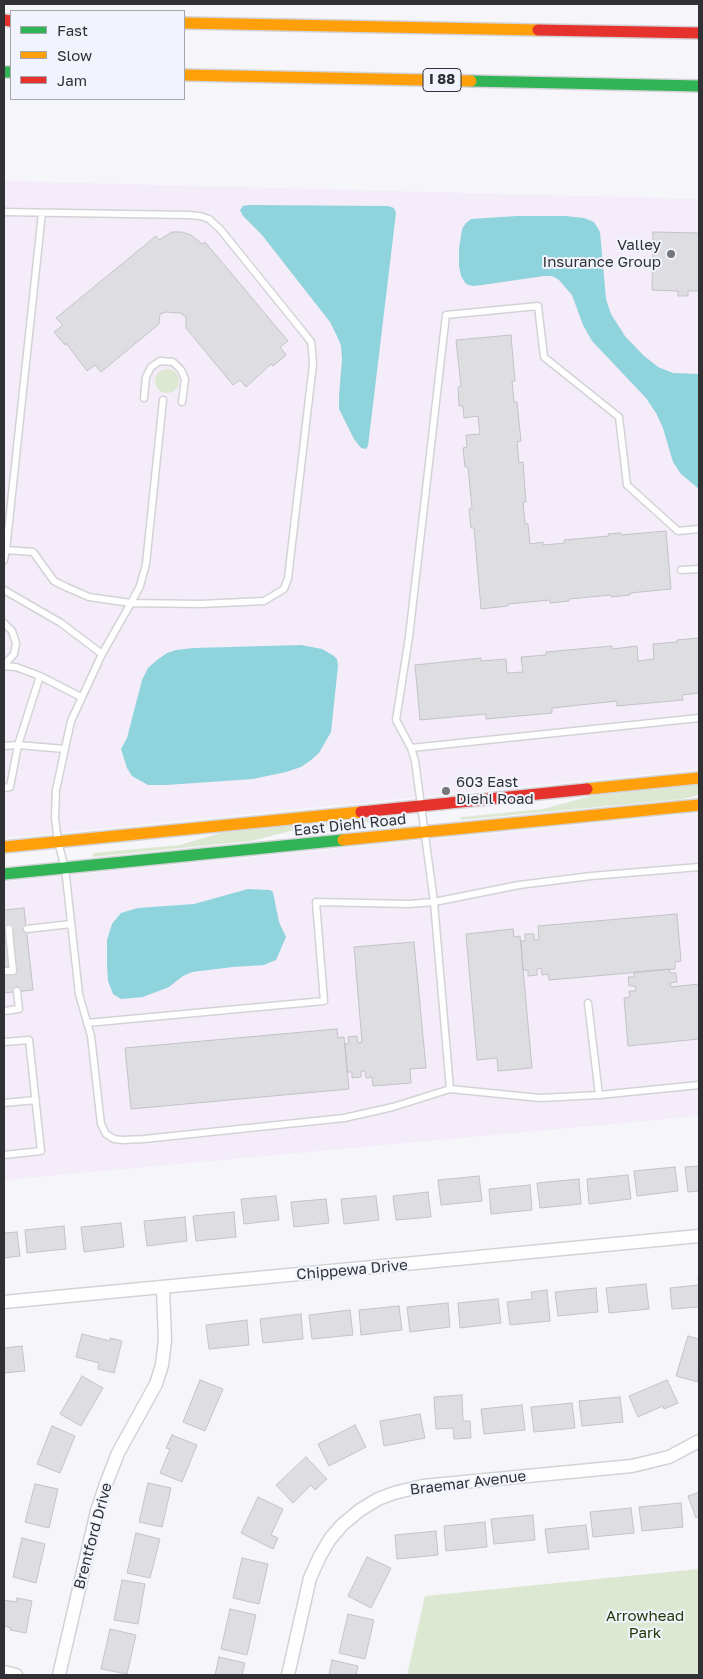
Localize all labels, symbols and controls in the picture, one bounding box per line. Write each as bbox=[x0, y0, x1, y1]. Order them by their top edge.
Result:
legend bbox=[10, 10, 185, 100]
text: Fast bbox=[57, 21, 88, 39]
text: Slow bbox=[57, 46, 92, 64]
road number: I 88 bbox=[423, 68, 461, 92]
text: Jam bbox=[57, 71, 87, 89]
place label: Valley Insurance Group bbox=[542, 236, 661, 271]
marker: Valley Insurance Group bbox=[665, 248, 677, 260]
place label: 603 East Diehl Road bbox=[456, 773, 534, 808]
marker: 603 East Diehl Road bbox=[440, 785, 452, 797]
street label: East Diehl Road bbox=[293, 810, 407, 840]
street label: Chippewa Drive bbox=[296, 1256, 408, 1284]
street label: Braemar Avenue bbox=[409, 1467, 527, 1499]
street label: Brentford Drive bbox=[70, 1481, 116, 1591]
park label: Arrowhead Park bbox=[606, 1607, 684, 1642]

